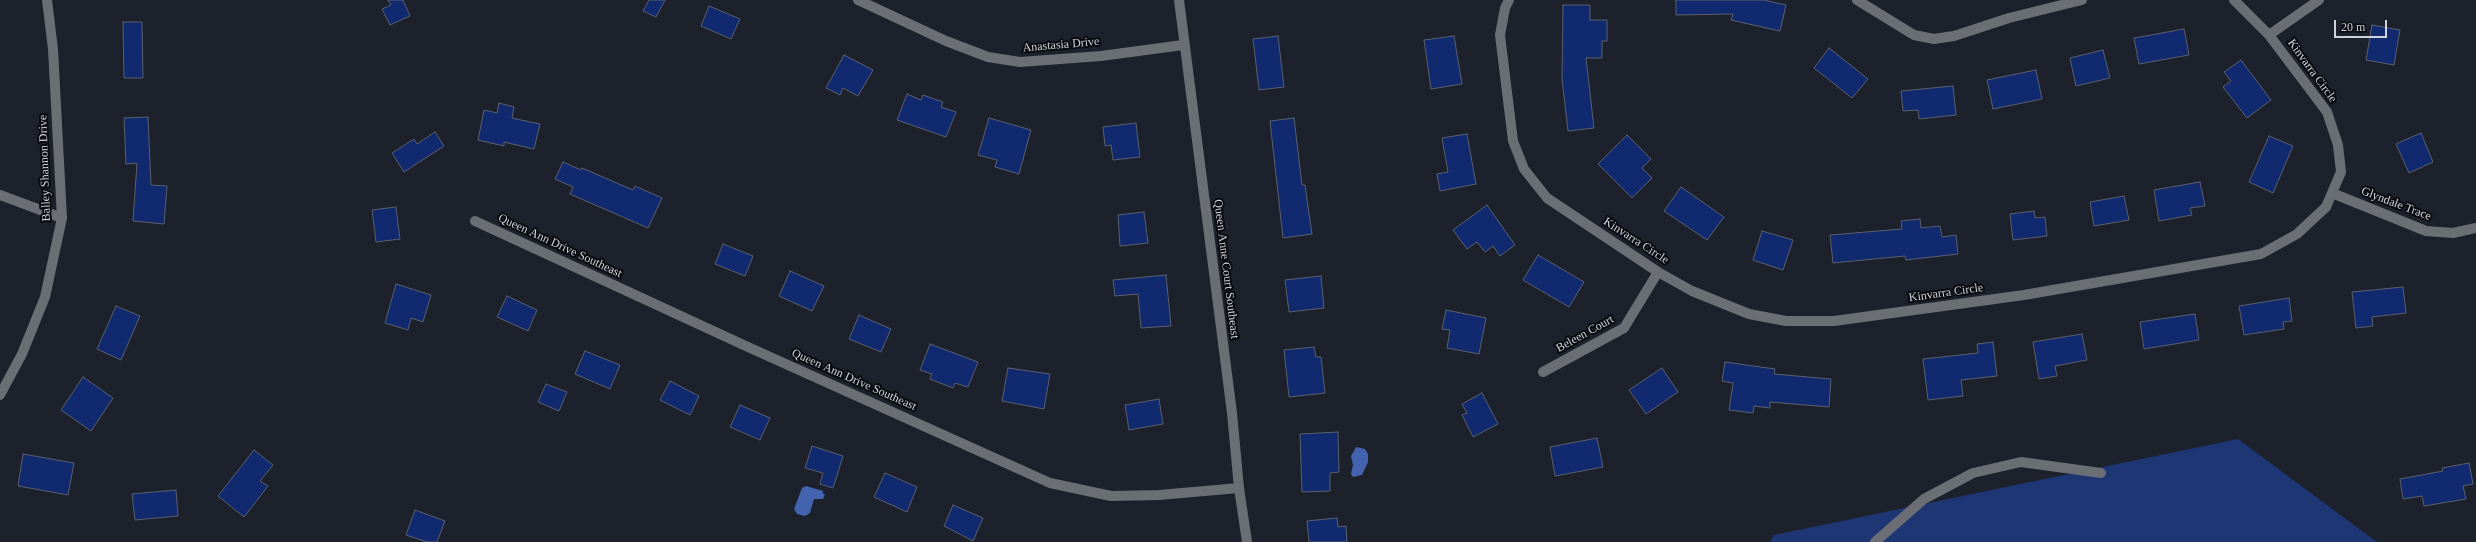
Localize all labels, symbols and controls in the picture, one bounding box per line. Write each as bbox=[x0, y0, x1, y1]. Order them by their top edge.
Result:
scale bar bbox=[2336, 12, 2389, 38]
text: 20 m bbox=[2341, 20, 2365, 34]
street label: Anastasia Drive bbox=[1022, 34, 1100, 56]
street label: Kinvarra Circle bbox=[2284, 36, 2340, 106]
street label: Balley Shannon Drive bbox=[36, 114, 54, 222]
street label: Glyndale Trace bbox=[2359, 184, 2433, 224]
street label: Queen Anne Court Southeast bbox=[1210, 198, 1242, 340]
street label: Queen Ann Drive Southeast bbox=[496, 211, 624, 281]
street label: Kinvarra Circle bbox=[1601, 215, 1671, 267]
street label: Kinvarra Circle bbox=[1908, 281, 1984, 305]
street label: Beleen Court bbox=[1554, 312, 1616, 356]
street label: Queen Ann Drive Southeast bbox=[789, 346, 919, 414]

